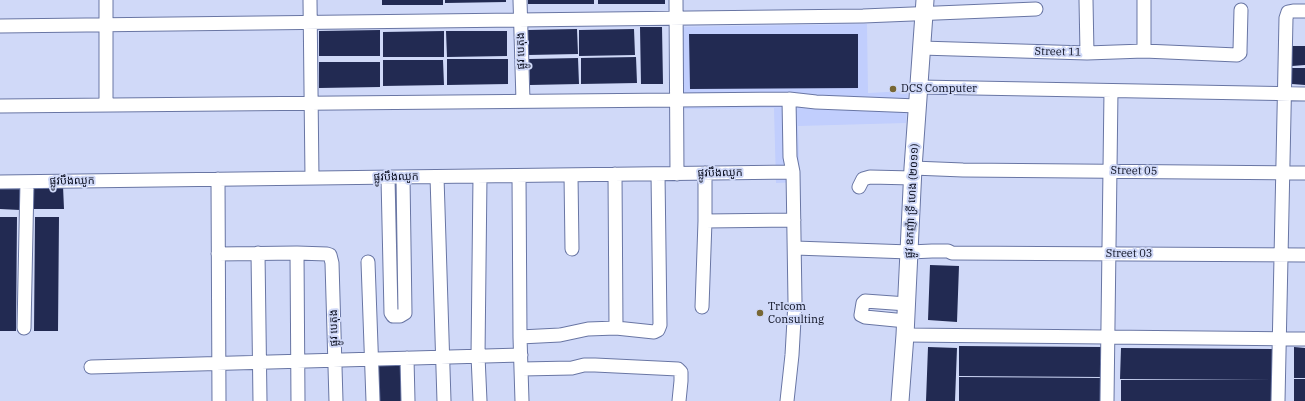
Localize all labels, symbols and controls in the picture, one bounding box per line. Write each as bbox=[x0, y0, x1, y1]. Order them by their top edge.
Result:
street label: ផ្លូវ បេតុង bbox=[514, 32, 528, 70]
street label: Street 11 bbox=[1035, 45, 1081, 59]
place label: DCS Computer bbox=[901, 82, 977, 96]
marker: DCS Computer bbox=[888, 84, 898, 94]
street label: ផ្លូវ ឧកញ៉ា ទ្រី ហេង (២០១១) bbox=[902, 143, 922, 259]
street label: Street 05 bbox=[1111, 164, 1157, 178]
street label: ផ្លូវបឹងឈូក bbox=[697, 166, 743, 180]
street label: ផ្លូវបឹងឈូក bbox=[373, 170, 419, 184]
street label: ផ្លូវបឹងឈូក bbox=[49, 174, 95, 188]
street label: Street 03 bbox=[1106, 247, 1152, 261]
place label: TrIcom Consulting bbox=[768, 300, 824, 326]
marker: TrIcom Consulting bbox=[755, 308, 765, 318]
street label: ផ្លូវ បេតុង bbox=[327, 309, 341, 347]

